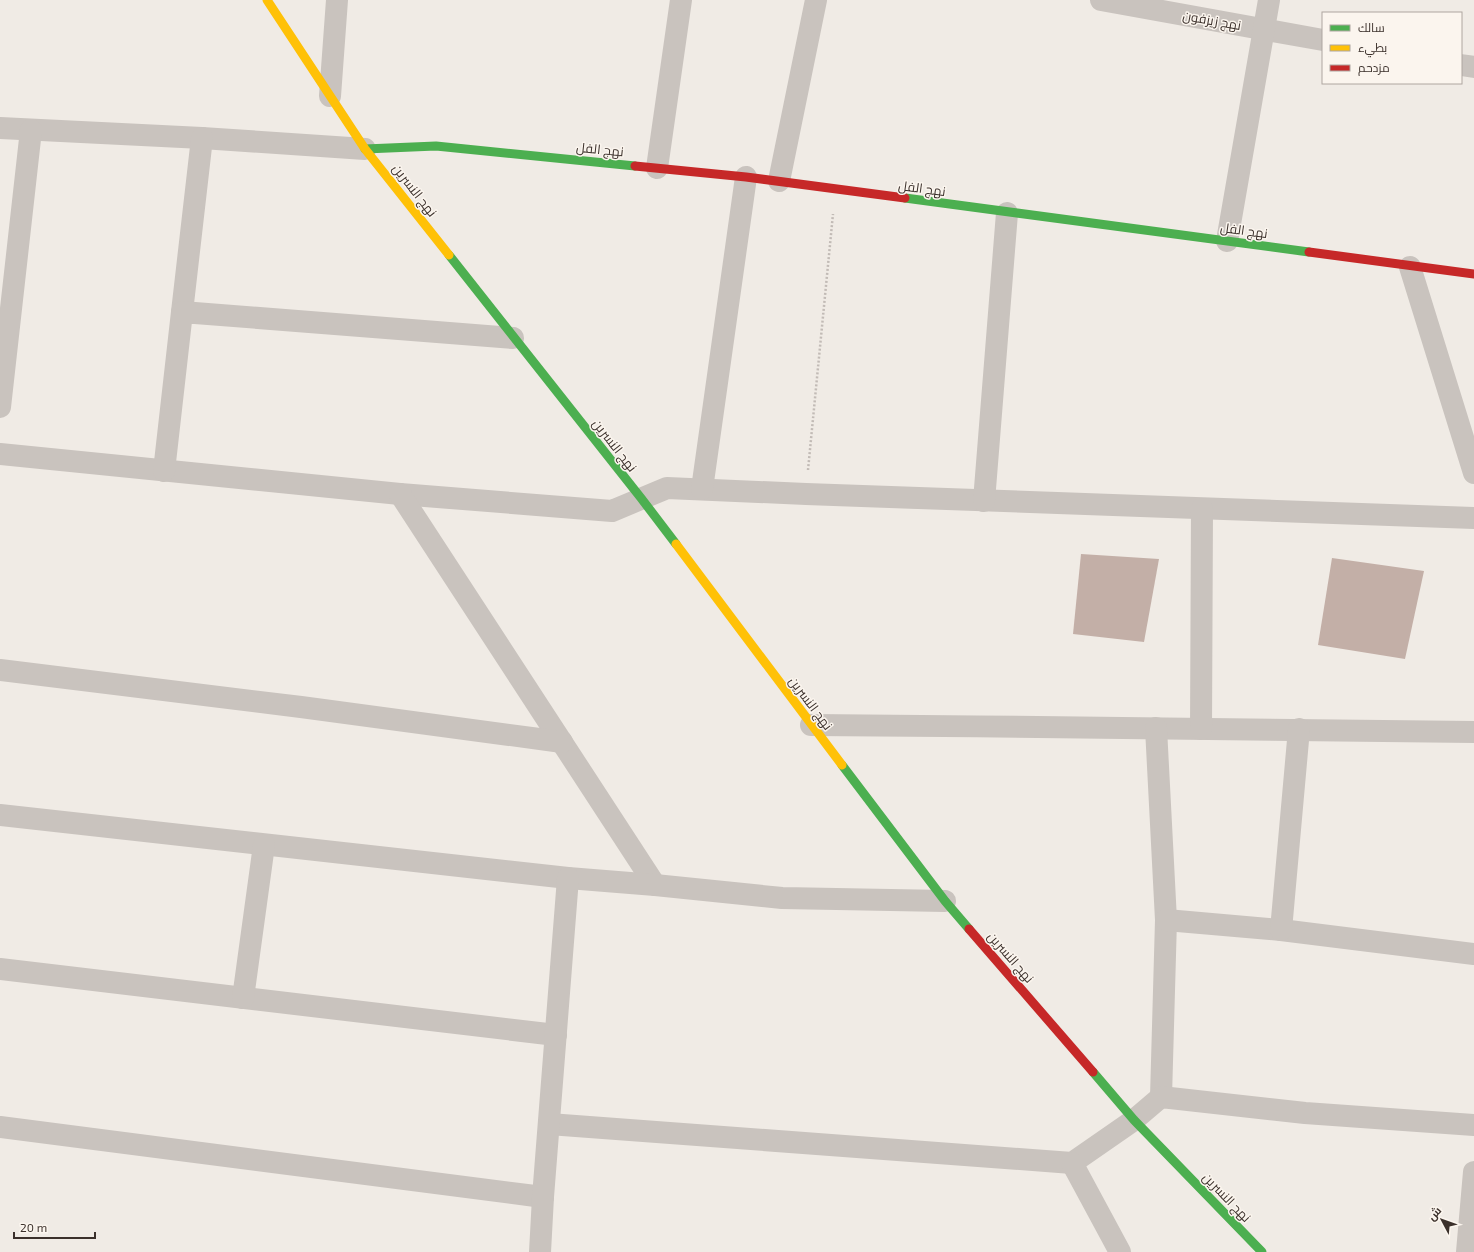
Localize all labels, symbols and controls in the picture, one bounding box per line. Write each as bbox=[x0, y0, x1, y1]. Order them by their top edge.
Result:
street label: نهج زيزفون bbox=[1181, 7, 1242, 34]
legend bbox=[1322, 12, 1462, 84]
text: سالك bbox=[1358, 20, 1385, 34]
text: بطيء bbox=[1358, 40, 1387, 58]
text: مزدحم bbox=[1358, 60, 1390, 76]
street label: نهج الفل bbox=[575, 139, 625, 160]
street label: نهج النسرين bbox=[389, 160, 441, 220]
street label: نهج الفل bbox=[897, 177, 947, 200]
street label: نهج الفل bbox=[1219, 219, 1269, 242]
street label: نهج النسرين bbox=[589, 415, 641, 475]
street label: نهج النسرين bbox=[785, 673, 836, 733]
street label: نهج النسرين bbox=[984, 928, 1038, 986]
street label: نهج النسرين bbox=[1199, 1169, 1254, 1226]
north arrow bbox=[1422, 1200, 1462, 1240]
text: ش bbox=[1425, 1204, 1444, 1223]
scale bar bbox=[14, 1214, 95, 1240]
text: 20 m bbox=[20, 1220, 47, 1234]

